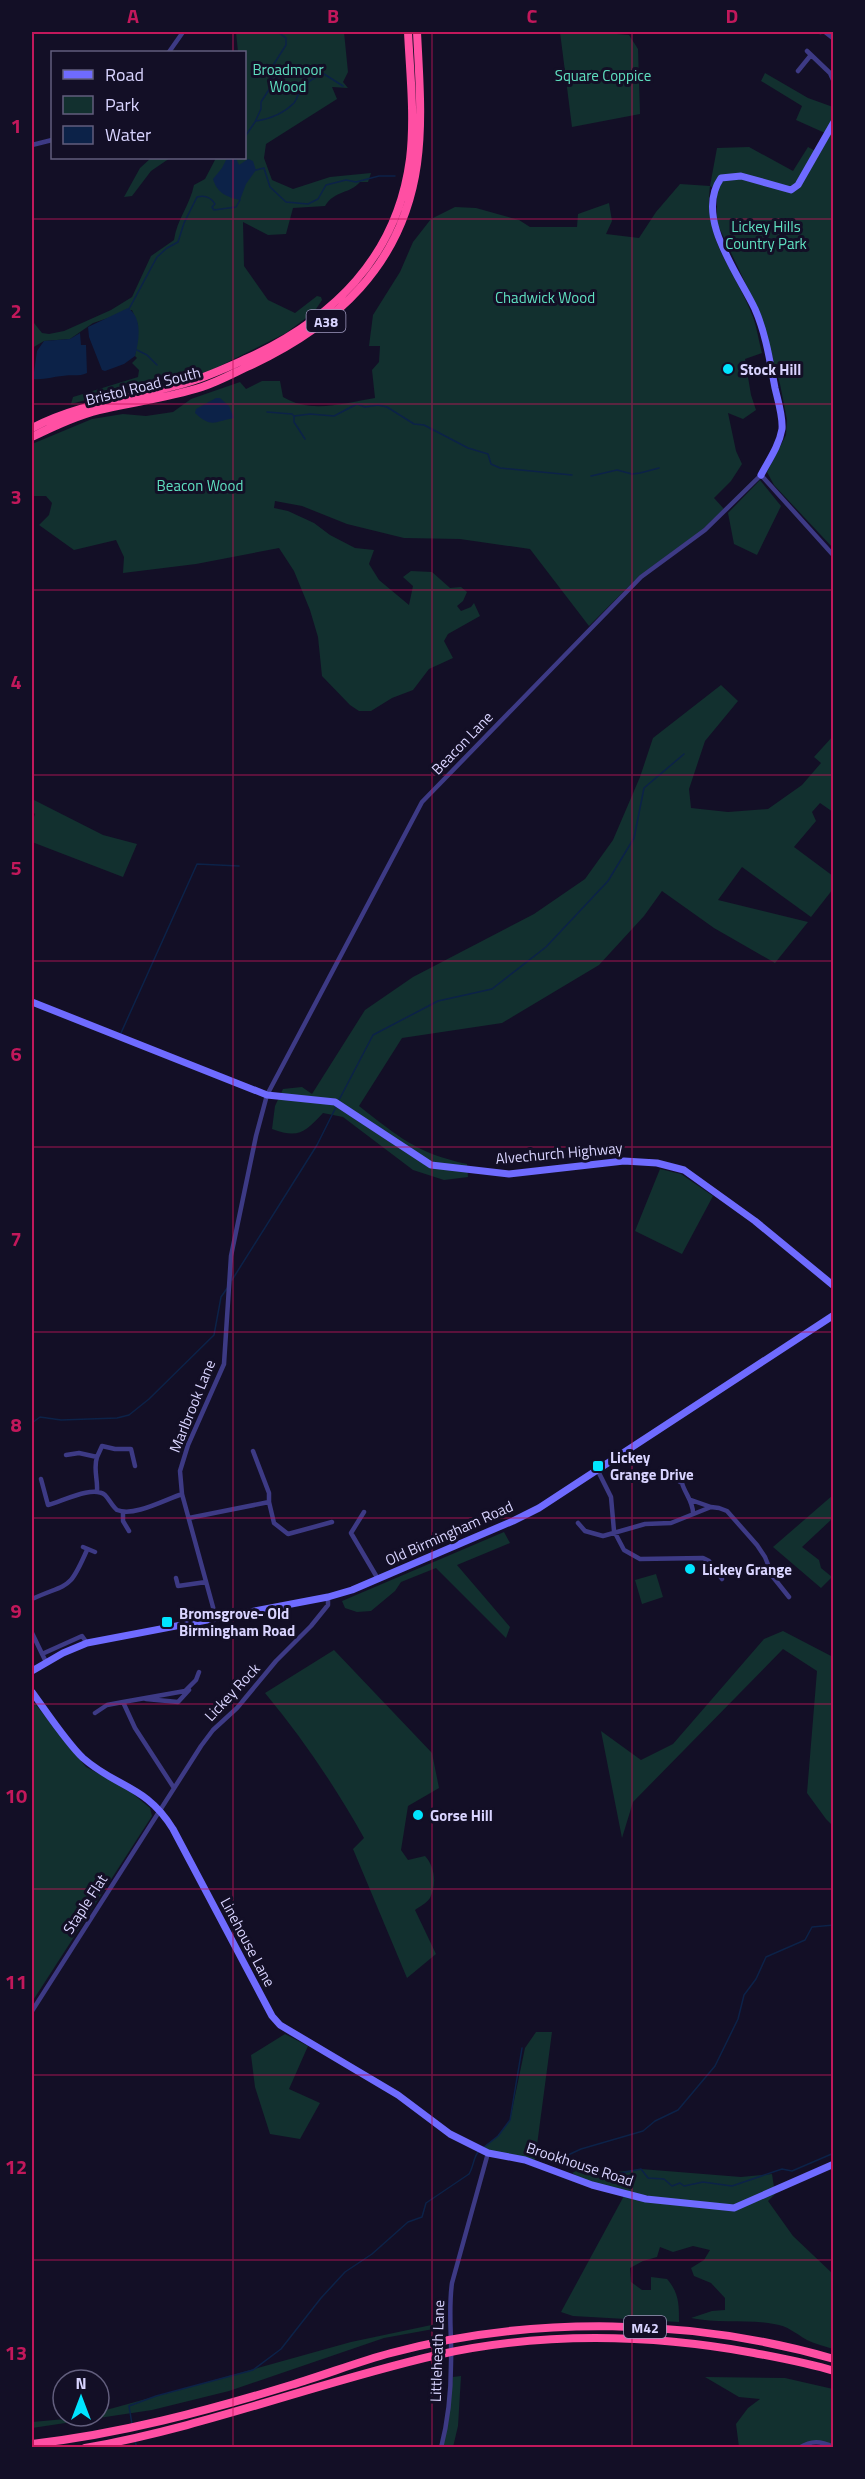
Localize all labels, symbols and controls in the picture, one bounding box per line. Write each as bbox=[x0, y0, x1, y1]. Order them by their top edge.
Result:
text: A bbox=[127, 0, 139, 31]
text: B bbox=[327, 0, 339, 31]
text: C bbox=[527, 0, 538, 31]
text: D bbox=[726, 0, 738, 31]
legend bbox=[51, 51, 246, 159]
park label: Broadmoor Wood bbox=[252, 58, 324, 98]
text: Road bbox=[105, 61, 144, 88]
park label: Square Coppice bbox=[555, 64, 651, 87]
text: Park bbox=[105, 91, 140, 118]
text: 1 bbox=[10, 110, 22, 141]
text: Water bbox=[105, 121, 151, 148]
park label: Lickey Hills Country Park bbox=[725, 215, 807, 255]
park label: Chadwick Wood bbox=[495, 286, 595, 309]
text: 2 bbox=[10, 295, 22, 326]
road number: A38 bbox=[306, 310, 346, 332]
place label: Stock Hill bbox=[740, 358, 801, 381]
street label: Bristol Road South bbox=[83, 361, 203, 411]
marker: Stock Hill bbox=[721, 362, 735, 376]
park label: Beacon Wood bbox=[157, 474, 243, 497]
text: 3 bbox=[10, 481, 22, 512]
text: 4 bbox=[10, 666, 22, 697]
street label: Beacon Lane bbox=[426, 706, 498, 780]
text: 5 bbox=[10, 852, 22, 883]
text: 6 bbox=[10, 1038, 22, 1069]
street label: Alvechurch Highway bbox=[494, 1136, 624, 1170]
text: 7 bbox=[10, 1223, 22, 1254]
street label: Marlbrook Lane bbox=[163, 1356, 221, 1456]
text: 8 bbox=[10, 1409, 22, 1440]
place label: Lickey Grange Drive bbox=[610, 1446, 694, 1486]
marker: Lickey Grange Drive bbox=[591, 1459, 605, 1473]
street label: Old Birmingham Road bbox=[381, 1494, 517, 1572]
place label: Lickey Grange bbox=[702, 1558, 792, 1581]
marker: Lickey Grange bbox=[683, 1562, 697, 1576]
text: 9 bbox=[10, 1595, 22, 1626]
place label: Bromsgrove- Old Birmingham Road bbox=[179, 1602, 295, 1642]
marker: Bromsgrove- Old Birmingham Road bbox=[160, 1615, 174, 1629]
street label: Lickey Rock bbox=[199, 1658, 265, 1726]
text: 10 bbox=[5, 1780, 27, 1811]
place label: Gorse Hill bbox=[430, 1804, 493, 1827]
marker: Gorse Hill bbox=[411, 1808, 425, 1822]
street label: Staple Flat bbox=[57, 1869, 113, 1938]
street label: Linehouse Lane bbox=[215, 1893, 281, 1991]
text: 11 bbox=[5, 1966, 27, 1997]
street label: Brookhouse Road bbox=[523, 2136, 637, 2192]
text: 12 bbox=[5, 2151, 27, 2182]
street label: Littleheath Lane bbox=[424, 2300, 450, 2402]
road number: M42 bbox=[624, 2316, 666, 2338]
text: 13 bbox=[5, 2337, 27, 2368]
north arrow bbox=[51, 2368, 111, 2428]
text: N bbox=[75, 2371, 87, 2395]

